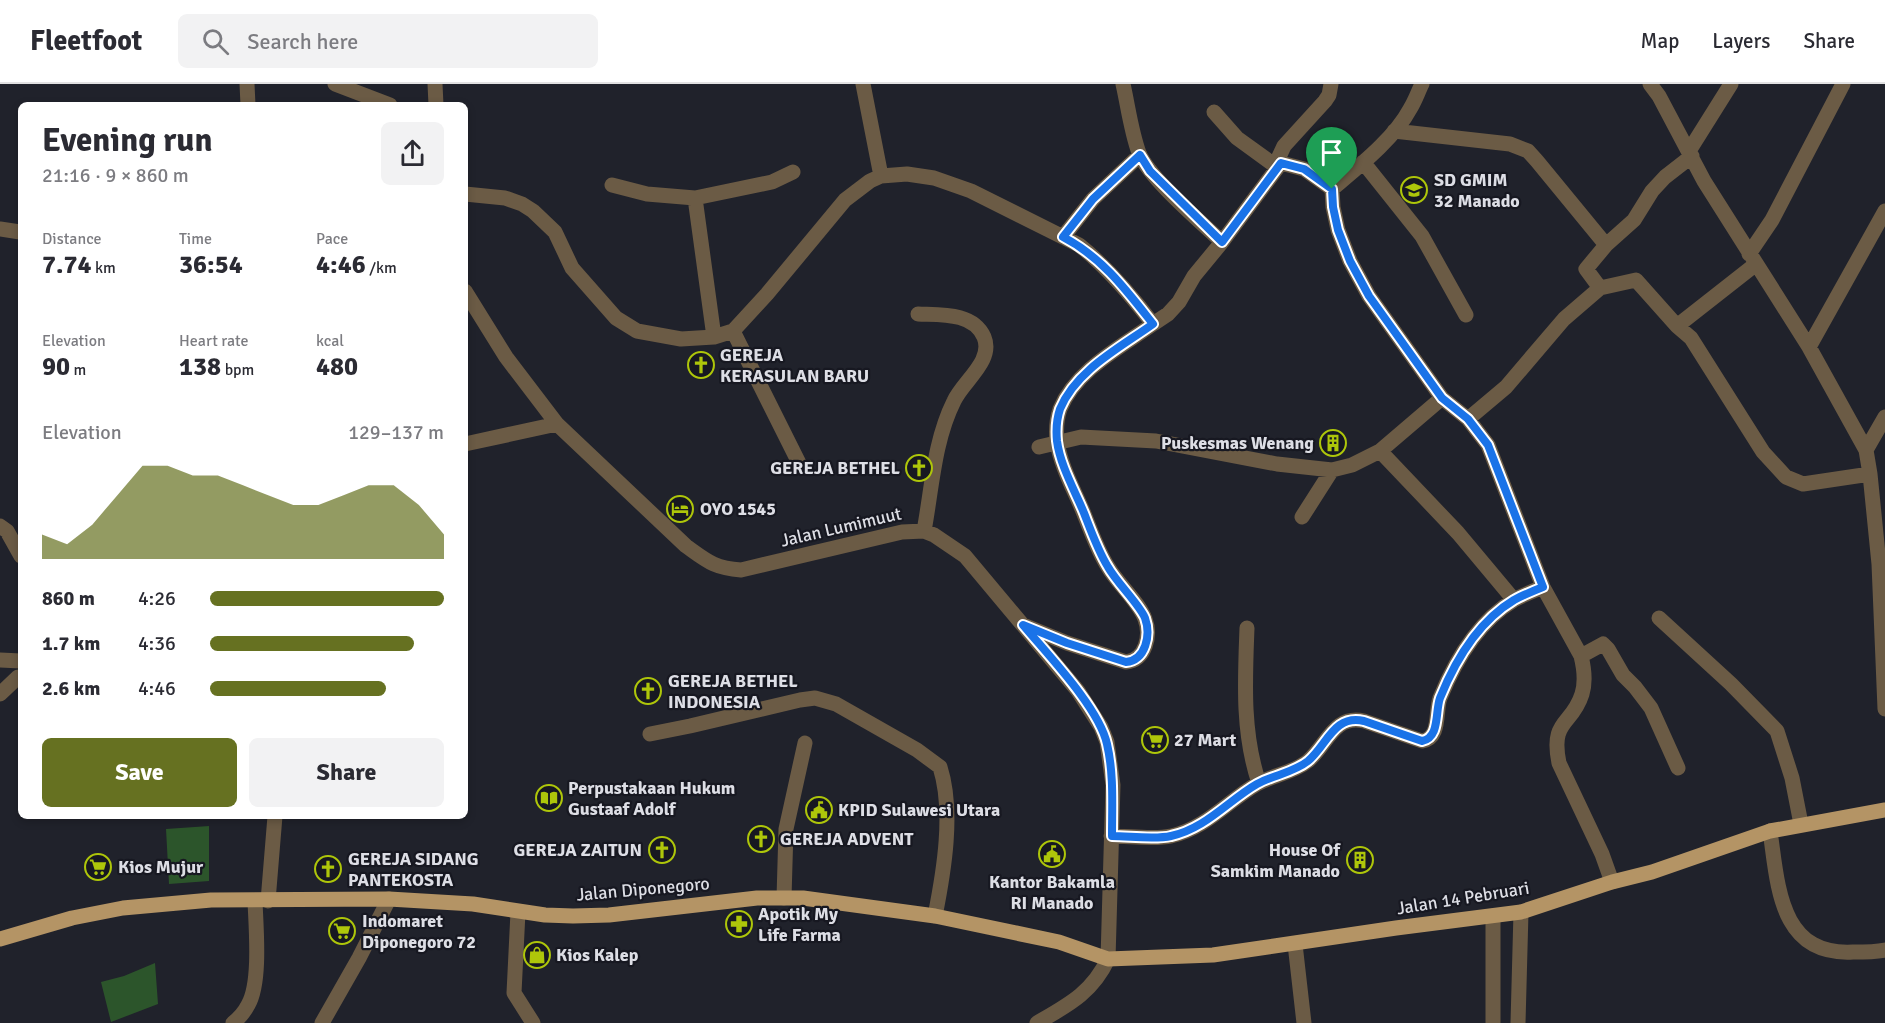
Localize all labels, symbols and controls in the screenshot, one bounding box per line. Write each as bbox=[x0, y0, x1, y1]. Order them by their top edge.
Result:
search box bbox=[178, 14, 598, 68]
text: Fleetfoot bbox=[30, 24, 142, 58]
icon: search bbox=[199, 25, 232, 58]
text: Search here bbox=[247, 28, 358, 55]
text: Map bbox=[1641, 28, 1679, 54]
text: Layers bbox=[1712, 28, 1770, 54]
text: Share bbox=[1803, 28, 1855, 54]
text: Evening run bbox=[42, 120, 212, 161]
button: share bbox=[381, 122, 444, 185]
pin bbox=[1306, 127, 1357, 189]
icon: arrive bbox=[1315, 136, 1348, 169]
text: 21:16 · 9 × 860 m bbox=[42, 163, 189, 188]
place label: SD GMIM 32 Manado bbox=[1434, 169, 1520, 212]
school or university icon: SD GMIM 32 Manado bbox=[1399, 175, 1429, 205]
text: Distance bbox=[42, 229, 102, 249]
text: Time bbox=[179, 229, 212, 249]
text: Pace bbox=[316, 229, 348, 249]
text: 7.74 bbox=[42, 249, 92, 281]
text: 36:54 bbox=[179, 249, 243, 281]
text: 4:46 bbox=[316, 249, 366, 281]
text: km bbox=[92, 258, 116, 278]
text: /km bbox=[366, 258, 397, 278]
text: Elevation bbox=[42, 331, 106, 351]
text: Heart rate bbox=[179, 331, 248, 351]
text: kcal bbox=[316, 331, 344, 351]
place label: GEREJA KERASULAN BARU bbox=[720, 344, 869, 387]
church icon: GEREJA KERASULAN BARU bbox=[686, 350, 716, 380]
text: 90 bbox=[42, 351, 70, 383]
text: 138 bbox=[179, 351, 221, 383]
text: 480 bbox=[316, 351, 358, 383]
text: m bbox=[70, 360, 86, 380]
text: bpm bbox=[221, 360, 254, 380]
text: Elevation bbox=[42, 420, 122, 445]
text: 129–137 m bbox=[348, 420, 444, 445]
building icon: Puskesmas Wenang bbox=[1318, 428, 1348, 458]
place label: Puskesmas Wenang bbox=[1161, 432, 1314, 454]
church icon: GEREJA BETHEL bbox=[904, 453, 934, 483]
place label: GEREJA BETHEL bbox=[770, 457, 901, 479]
hotel icon: OYO 1545 bbox=[665, 494, 695, 524]
place label: OYO 1545 bbox=[700, 498, 776, 520]
street label: Jalan Lumimuut bbox=[778, 502, 904, 552]
text: 860 m bbox=[42, 586, 95, 611]
text: 4:26 bbox=[138, 586, 176, 611]
text: 1.7 km bbox=[42, 631, 100, 656]
text: 4:36 bbox=[138, 631, 176, 656]
place label: GEREJA BETHEL INDONESIA bbox=[668, 670, 798, 713]
text: 2.6 km bbox=[42, 676, 100, 701]
text: 4:46 bbox=[138, 676, 176, 701]
church icon: GEREJA BETHEL INDONESIA bbox=[633, 676, 663, 706]
supermarket icon: 27 Mart bbox=[1140, 725, 1170, 755]
place label: 27 Mart bbox=[1174, 729, 1236, 751]
button: Save bbox=[42, 738, 237, 807]
button: Share bbox=[249, 738, 444, 807]
place label: Perpustakaan Hukum Gustaaf Adolf bbox=[568, 777, 735, 820]
library icon: Perpustakaan Hukum Gustaaf Adolf bbox=[534, 783, 564, 813]
public building icon: KPID Sulawesi Utara bbox=[804, 795, 834, 825]
place label: KPID Sulawesi Utara bbox=[838, 799, 1000, 821]
church icon: GEREJA ADVENT bbox=[746, 824, 776, 854]
place label: GEREJA ADVENT bbox=[780, 828, 914, 850]
church icon: GEREJA ZAITUN bbox=[647, 835, 677, 865]
place label: GEREJA ZAITUN bbox=[513, 839, 642, 861]
public building icon: Kantor Bakamla RI Manado bbox=[1037, 839, 1067, 869]
place label: House Of Samkim Manado bbox=[1211, 839, 1341, 882]
building icon: House Of Samkim Manado bbox=[1345, 845, 1375, 875]
place label: GEREJA SIDANG PANTEKOSTA bbox=[348, 848, 478, 891]
supermarket icon: Kios Mujur bbox=[83, 852, 113, 882]
church icon: GEREJA SIDANG PANTEKOSTA bbox=[313, 854, 343, 884]
place label: Kios Mujur bbox=[118, 856, 204, 878]
place label: Kantor Bakamla RI Manado bbox=[989, 871, 1115, 914]
street label: Jalan Diponegoro bbox=[575, 872, 711, 906]
street label: Jalan 14 Pebruari bbox=[1395, 877, 1531, 919]
place label: Apotik My Life Farma bbox=[758, 903, 841, 946]
pharmacy icon: Apotik My Life Farma bbox=[724, 909, 754, 939]
place label: Indomaret Diponegoro 72 bbox=[362, 910, 476, 953]
supermarket icon: Indomaret Diponegoro 72 bbox=[327, 916, 357, 946]
shop icon: Kios Kalep bbox=[522, 940, 552, 970]
place label: Kios Kalep bbox=[556, 944, 639, 966]

